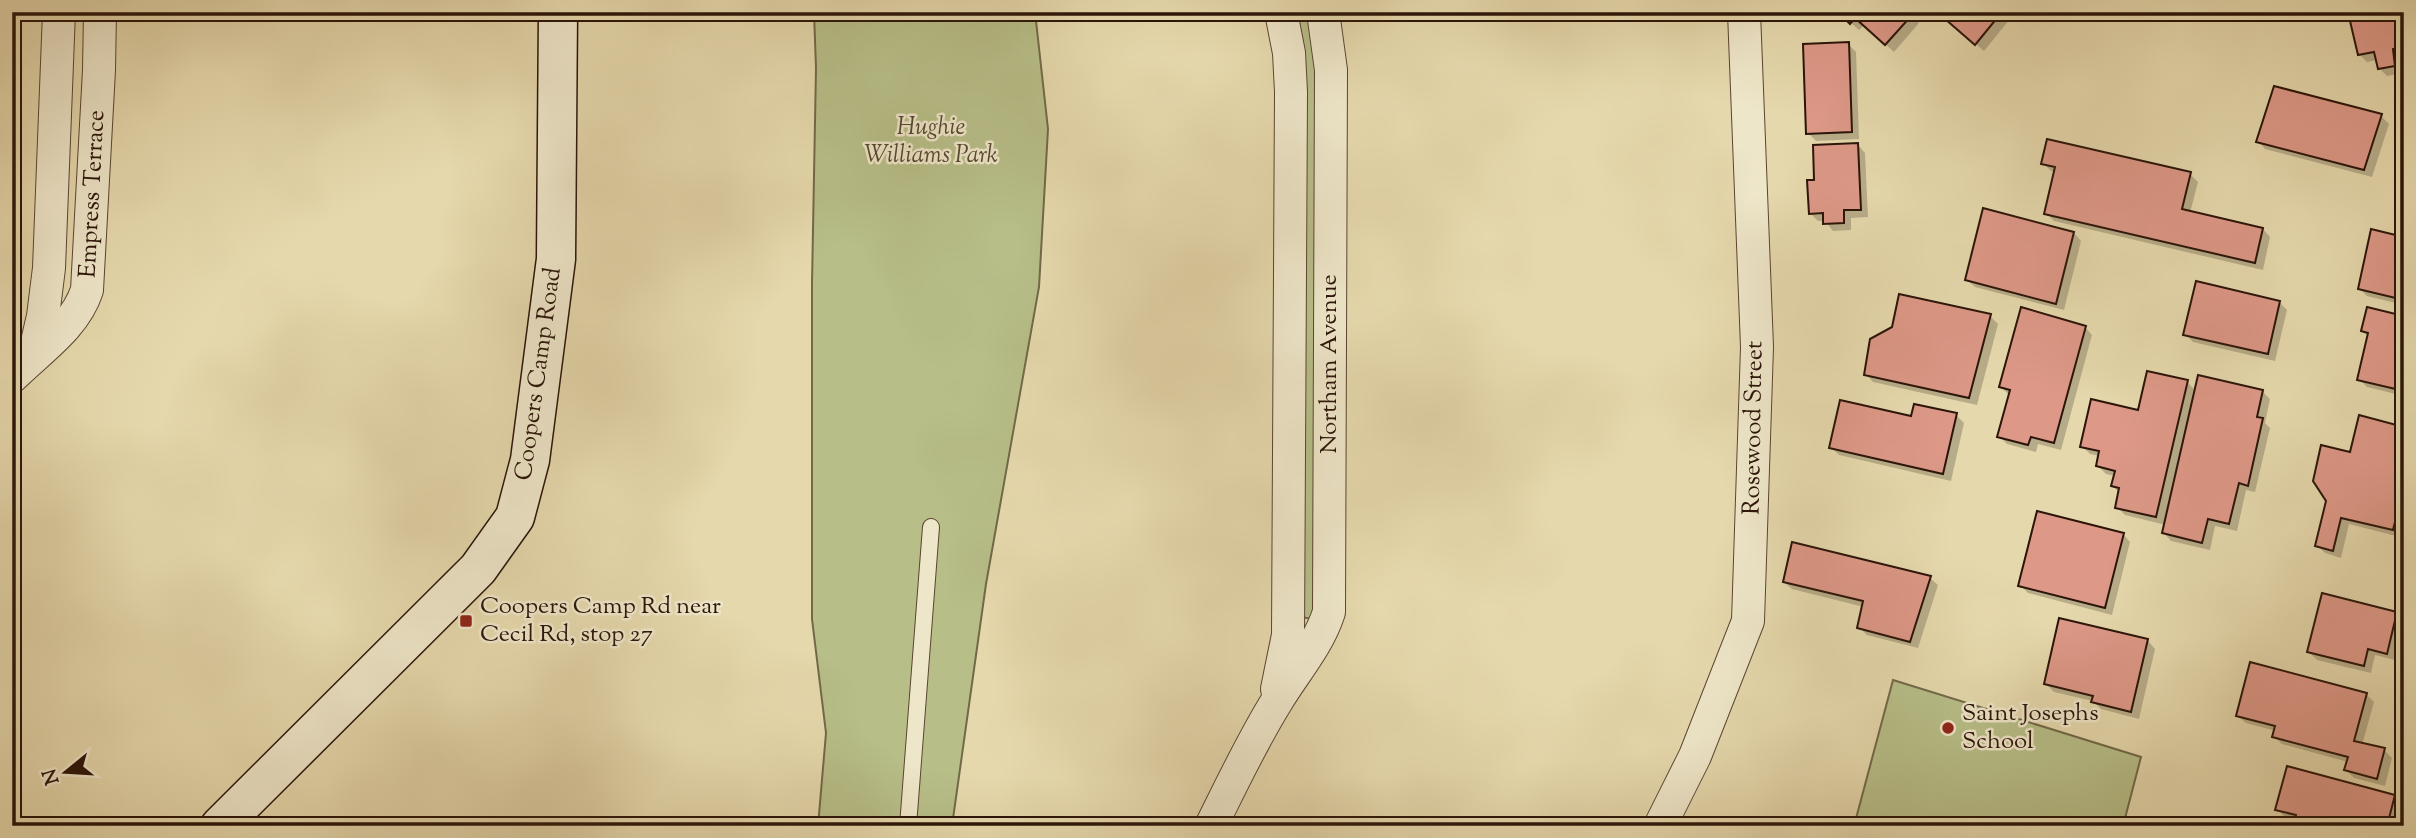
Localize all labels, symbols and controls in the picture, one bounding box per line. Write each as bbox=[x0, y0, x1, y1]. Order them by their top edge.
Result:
street label: Empress Terrace bbox=[72, 109, 114, 279]
park label: Hughie Williams Park bbox=[864, 111, 998, 173]
street label: Coopers Camp Road bbox=[507, 265, 571, 483]
street label: Northam Avenue bbox=[1313, 274, 1347, 454]
street label: Rosewood Street bbox=[1735, 341, 1773, 515]
place label: Coopers Camp Rd near Cecil Rd, stop 27 bbox=[480, 590, 721, 652]
marker: Coopers Camp Rd near Cecil Rd, stop 27 bbox=[458, 613, 474, 629]
place label: Saint Josephs School bbox=[1962, 697, 2099, 759]
marker: Saint Josephs School bbox=[1940, 720, 1956, 736]
north arrow bbox=[32, 736, 102, 806]
text: N bbox=[37, 765, 67, 788]

